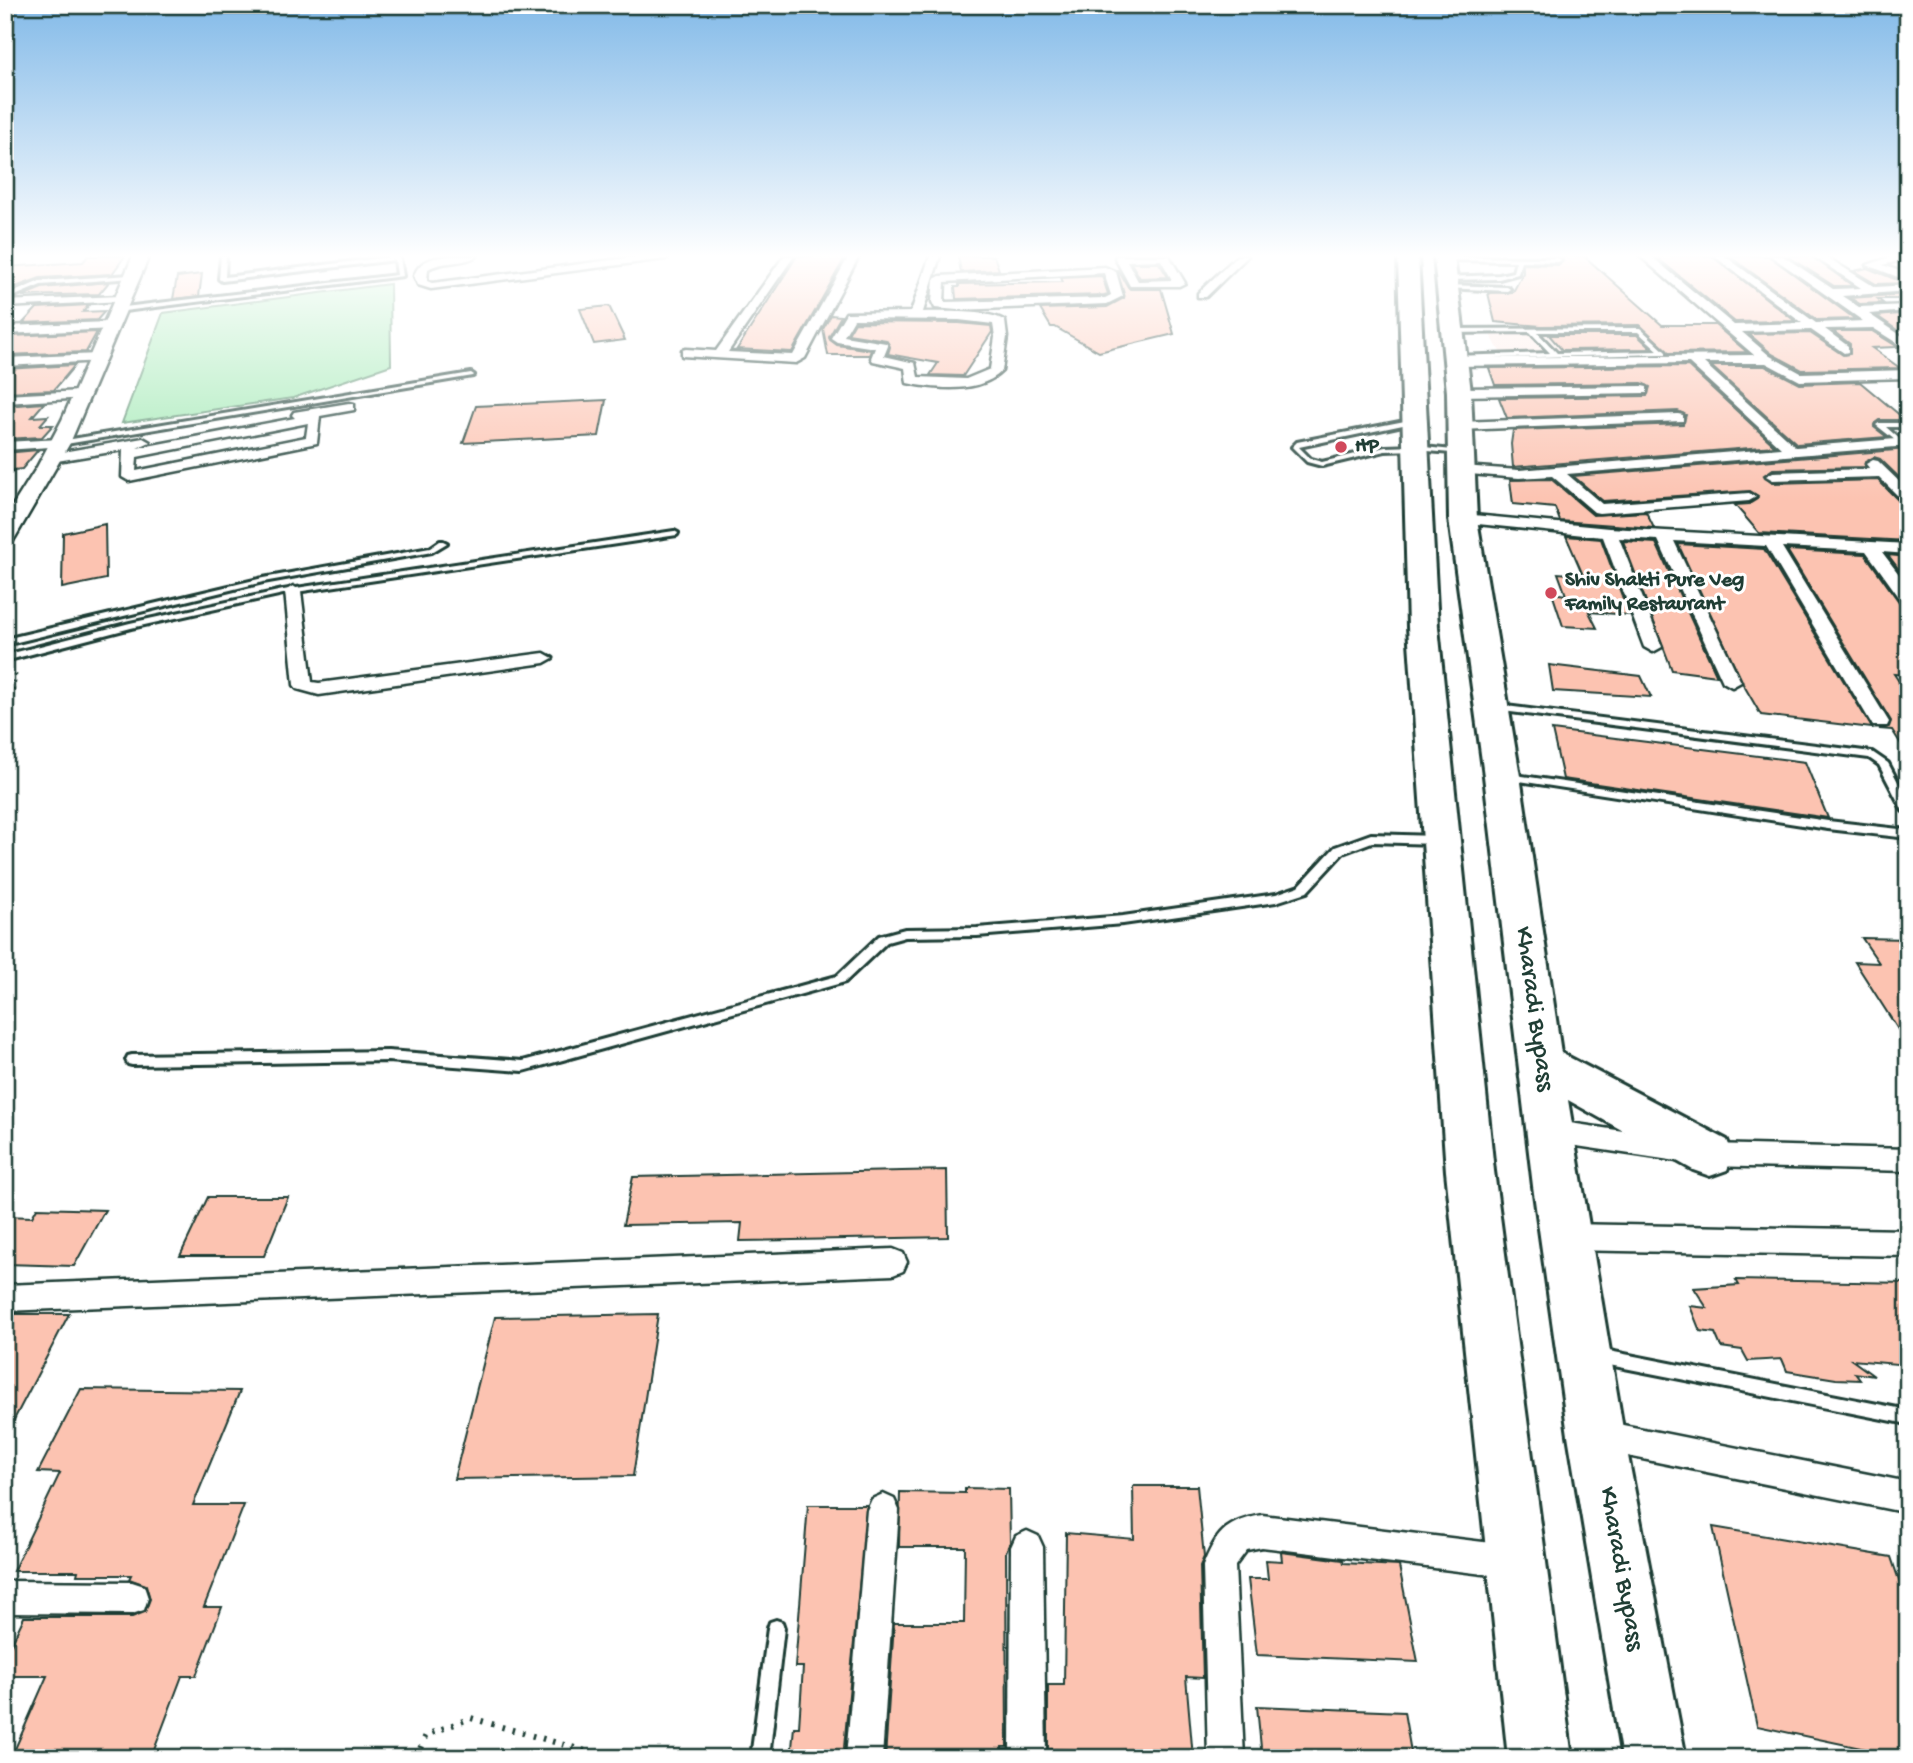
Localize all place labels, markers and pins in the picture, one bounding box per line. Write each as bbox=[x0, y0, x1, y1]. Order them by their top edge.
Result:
place label: HP bbox=[1355, 435, 1380, 460]
marker: HP bbox=[1333, 439, 1349, 455]
place label: Shiv Shakti Pure Veg Family Restaurant bbox=[1564, 569, 1744, 618]
marker: Shiv Shakti Pure Veg Family Restaurant bbox=[1543, 585, 1559, 601]

